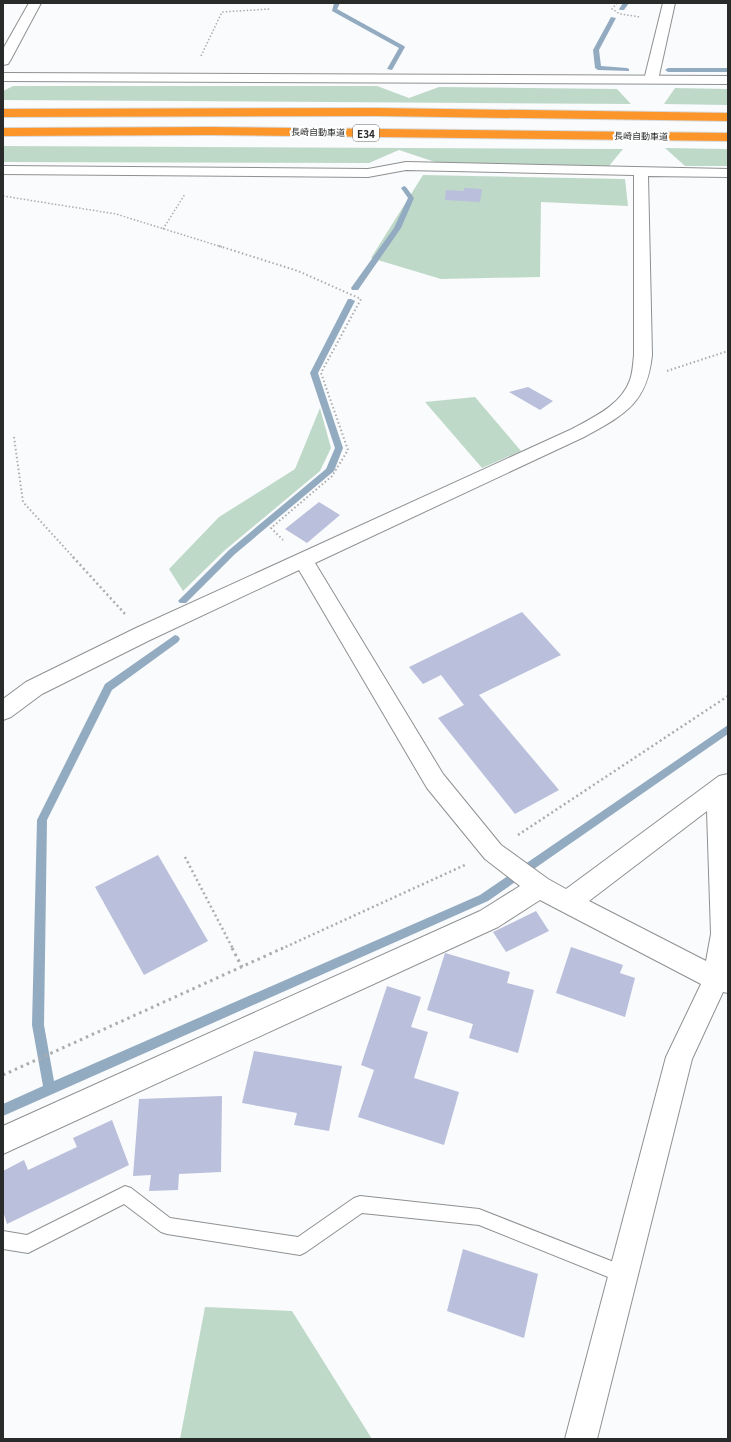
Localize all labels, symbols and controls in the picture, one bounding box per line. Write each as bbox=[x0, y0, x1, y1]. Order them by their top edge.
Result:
street label: 長崎自動車道 bbox=[291, 125, 345, 139]
road number: E34 bbox=[353, 125, 379, 141]
street label: 長崎自動車道 bbox=[614, 129, 668, 143]

